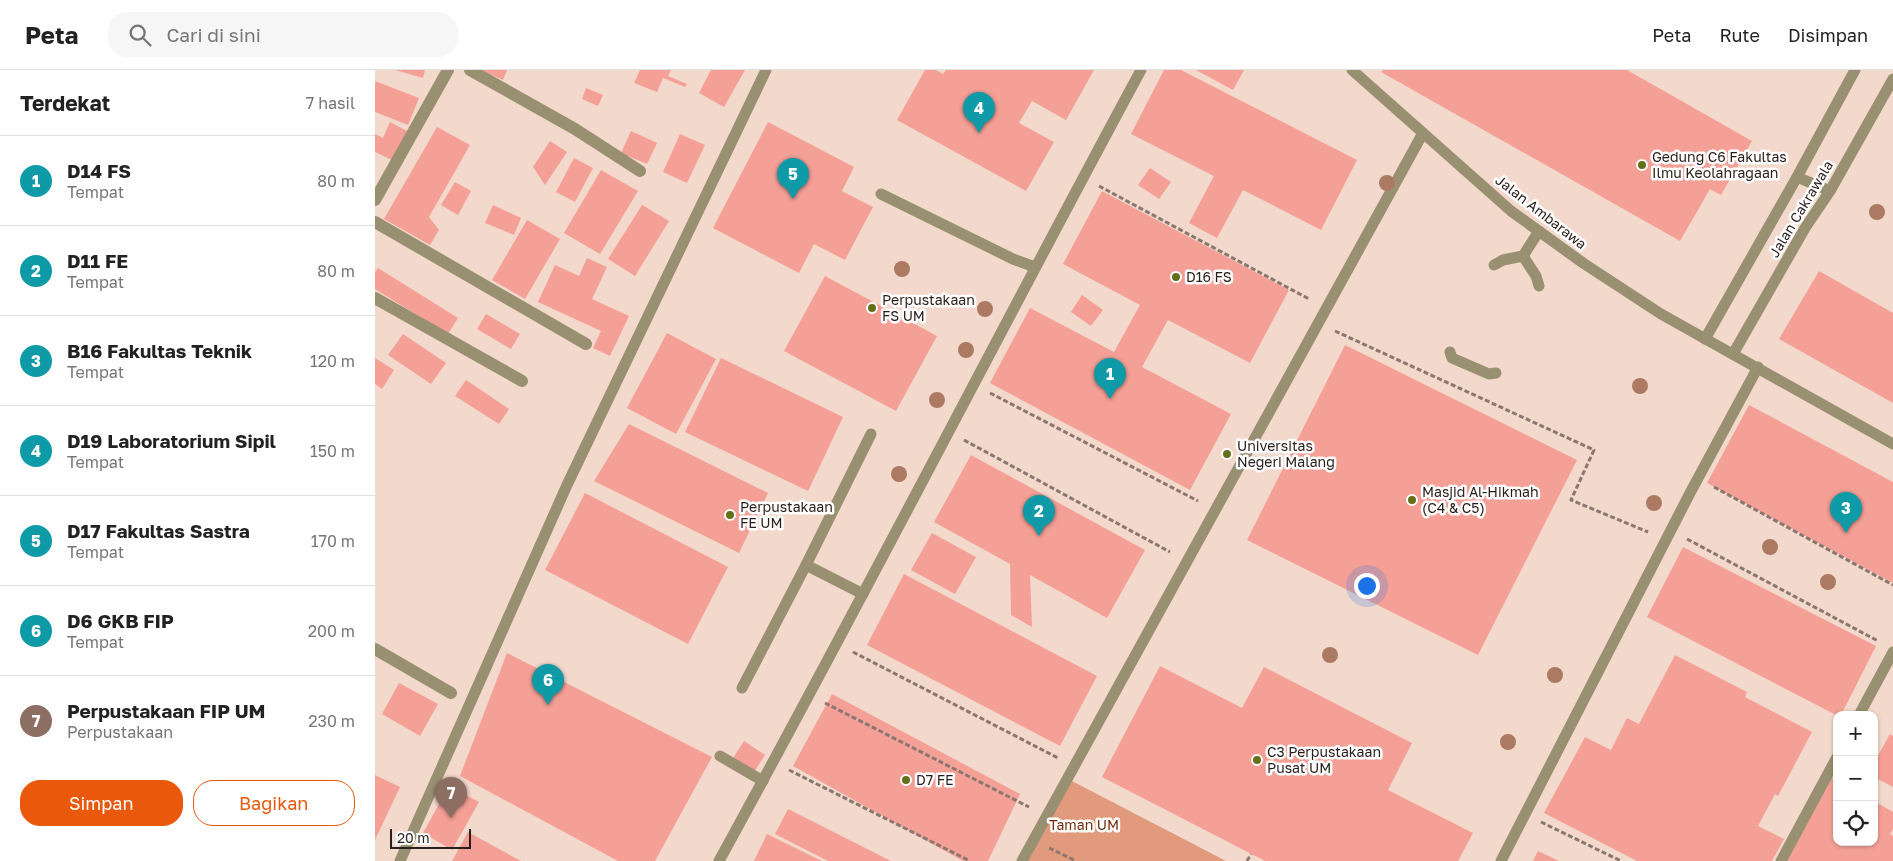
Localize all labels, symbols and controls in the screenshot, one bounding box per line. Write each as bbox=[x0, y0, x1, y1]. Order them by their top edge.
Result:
search box bbox=[108, 12, 458, 57]
text: Peta bbox=[25, 20, 78, 49]
icon: search bbox=[126, 21, 154, 49]
text: Cari di sini bbox=[166, 23, 261, 46]
text: Peta bbox=[1652, 24, 1692, 46]
text: Rute bbox=[1720, 24, 1760, 46]
text: Disimpan bbox=[1788, 24, 1868, 46]
text: Terdekat bbox=[20, 90, 110, 116]
pin: 4 bbox=[963, 92, 995, 133]
text: 7 hasil bbox=[306, 93, 355, 113]
place label: Gedung C6 Fakultas Ilmu Keolahragaan bbox=[1652, 148, 1787, 181]
street label: Jalan Cakrawala bbox=[1765, 157, 1836, 260]
pin: 5 bbox=[777, 158, 809, 199]
text: D14 FS bbox=[67, 159, 131, 182]
marker: Gedung C6 Fakultas Ilmu Keolahragaan bbox=[1636, 159, 1648, 171]
text: 1 bbox=[32, 171, 40, 191]
text: 80 m bbox=[317, 171, 355, 191]
street label: Jalan Ambarawa bbox=[1493, 171, 1590, 252]
text: Tempat bbox=[67, 182, 124, 202]
text: D11 FE bbox=[67, 249, 128, 272]
text: 2 bbox=[31, 261, 41, 281]
text: 80 m bbox=[317, 261, 355, 281]
place label: D16 FS bbox=[1186, 268, 1232, 285]
marker: D16 FS bbox=[1170, 271, 1182, 283]
text: Tempat bbox=[67, 272, 124, 292]
place label: Perpustakaan FS UM bbox=[882, 291, 975, 324]
marker: Perpustakaan FS UM bbox=[866, 302, 878, 314]
text: B16 Fakultas Teknik bbox=[67, 339, 252, 362]
text: 3 bbox=[31, 351, 41, 371]
text: 120 m bbox=[310, 351, 355, 371]
pin: 1 bbox=[1094, 358, 1126, 399]
text: Tempat bbox=[67, 362, 124, 382]
text: D19 Laboratorium Sipil bbox=[67, 429, 276, 452]
place label: Universitas Negeri Malang bbox=[1237, 437, 1335, 470]
text: 4 bbox=[31, 441, 41, 461]
text: 150 m bbox=[310, 441, 355, 461]
marker: Universitas Negeri Malang bbox=[1221, 448, 1233, 460]
text: Tempat bbox=[67, 452, 124, 472]
place label: Masjid Al-Hikmah (C4 & C5) bbox=[1422, 483, 1539, 516]
pin: 3 bbox=[1830, 492, 1862, 533]
marker: Masjid Al-Hikmah (C4 & C5) bbox=[1406, 494, 1418, 506]
pin: 2 bbox=[1023, 495, 1055, 536]
place label: Perpustakaan FE UM bbox=[740, 498, 833, 531]
marker: Perpustakaan FE UM bbox=[724, 509, 736, 521]
text: D17 Fakultas Sastra bbox=[67, 519, 250, 542]
text: 5 bbox=[31, 531, 41, 551]
text: 170 m bbox=[311, 531, 355, 551]
text: Tempat bbox=[67, 542, 124, 562]
your location bbox=[1354, 573, 1380, 599]
text: D6 GKB FIP bbox=[67, 609, 174, 632]
text: 6 bbox=[31, 621, 41, 641]
text: 200 m bbox=[308, 621, 355, 641]
text: Tempat bbox=[67, 632, 124, 652]
pin: 6 bbox=[532, 664, 564, 705]
text: Perpustakaan FIP UM bbox=[67, 699, 265, 722]
text: 7 bbox=[32, 711, 40, 731]
text: 230 m bbox=[308, 711, 355, 731]
map controls bbox=[1833, 711, 1878, 846]
button: + bbox=[1833, 711, 1878, 756]
text: Perpustakaan bbox=[67, 722, 173, 742]
place label: C3 Perpustakaan Pusat UM bbox=[1267, 743, 1381, 776]
marker: C3 Perpustakaan Pusat UM bbox=[1251, 754, 1263, 766]
button: − bbox=[1833, 756, 1878, 801]
place label: D7 FE bbox=[916, 771, 954, 788]
marker: D7 FE bbox=[900, 774, 912, 786]
pin: 7 bbox=[435, 777, 467, 818]
button: Simpan bbox=[20, 780, 183, 826]
button: Bagikan bbox=[193, 780, 355, 826]
button: locate bbox=[1833, 801, 1878, 846]
park label: Taman UM bbox=[1049, 816, 1119, 833]
scale bar bbox=[390, 826, 471, 849]
text: 20 m bbox=[397, 829, 430, 846]

